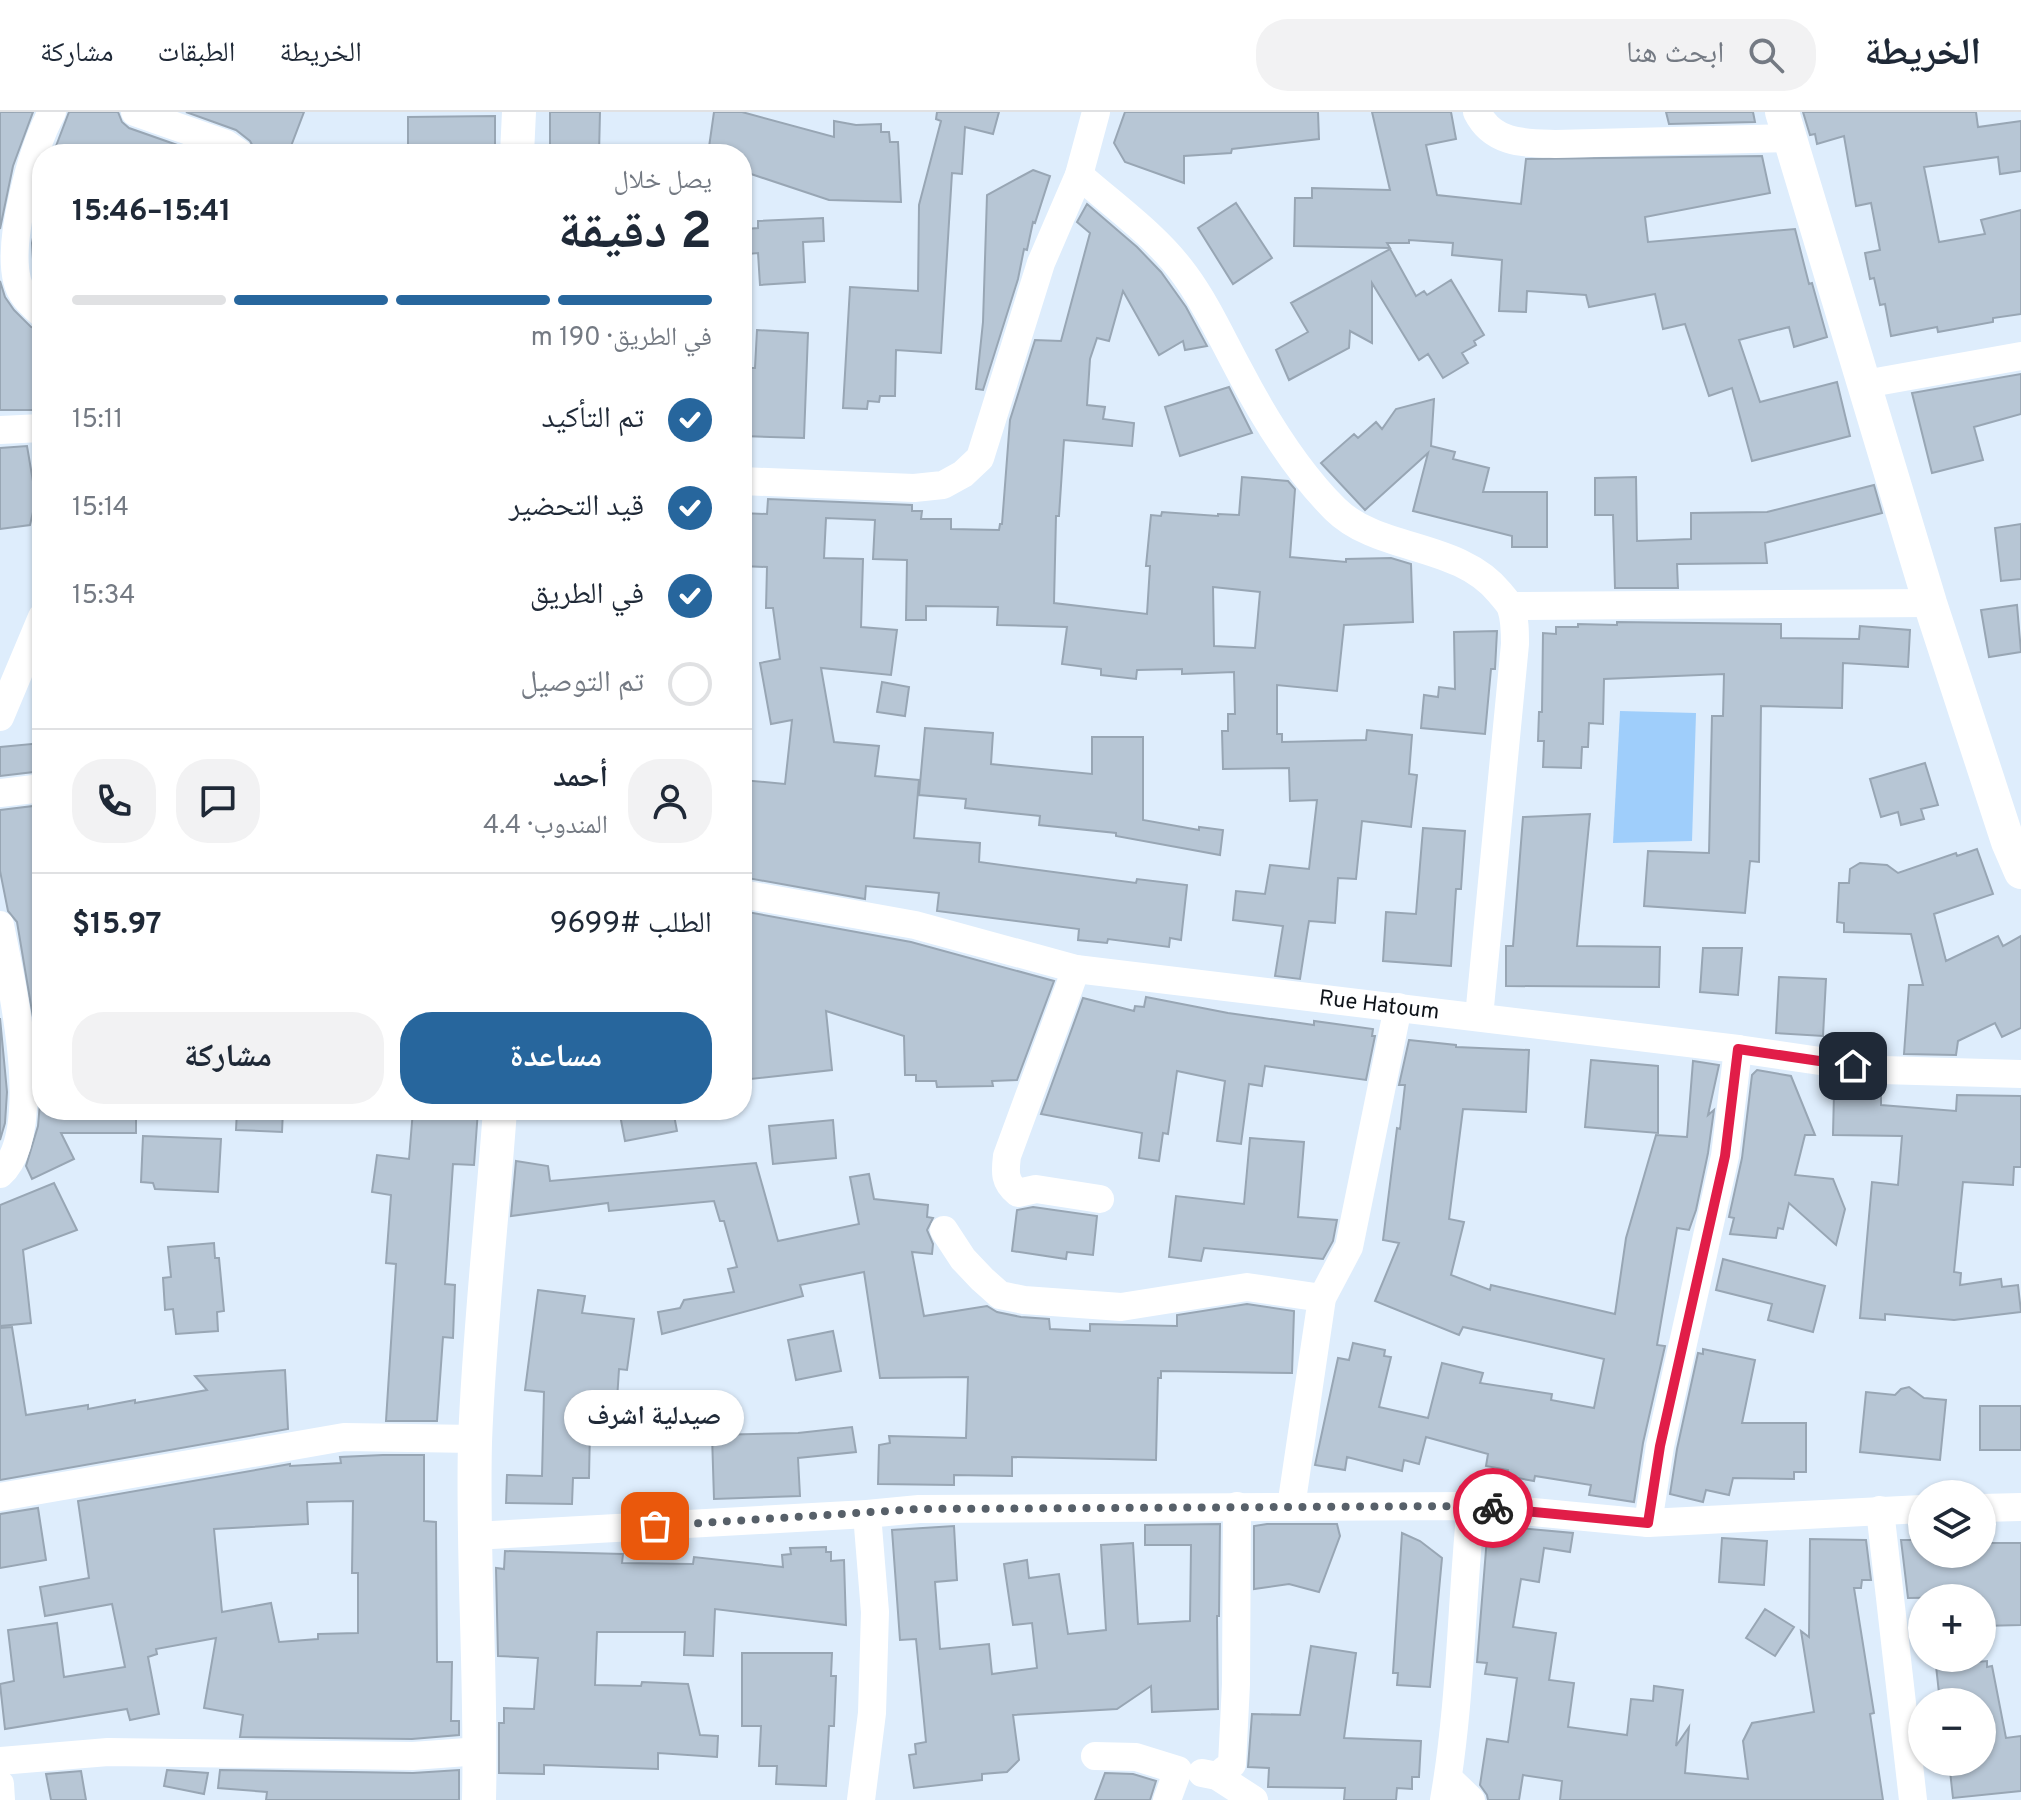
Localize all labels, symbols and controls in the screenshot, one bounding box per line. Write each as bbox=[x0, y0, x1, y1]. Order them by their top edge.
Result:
search box bbox=[1256, 19, 1816, 91]
text: الخريطة bbox=[1864, 30, 1981, 79]
icon: search bbox=[1744, 33, 1788, 77]
text: مشاركة bbox=[40, 36, 114, 72]
text: الطبقات bbox=[158, 36, 235, 72]
text: الخريطة bbox=[279, 36, 362, 72]
text: ابحث هنا bbox=[1626, 36, 1724, 73]
text: يصل خلال bbox=[614, 165, 712, 198]
text: 15:41–15:46 bbox=[72, 194, 231, 231]
text: 2 دقيقة bbox=[558, 201, 712, 267]
text: في الطريق · 190 m bbox=[531, 322, 712, 355]
icon: check bbox=[668, 398, 712, 442]
text: تم التأكيد bbox=[541, 401, 644, 438]
text: 15:11 bbox=[72, 404, 123, 437]
icon: check bbox=[668, 486, 712, 530]
text: قيد التحضير bbox=[509, 489, 644, 526]
text: 15:14 bbox=[72, 492, 129, 525]
icon: check bbox=[668, 574, 712, 618]
text: في الطريق bbox=[530, 577, 644, 614]
text: 15:34 bbox=[72, 580, 136, 613]
text: تم التوصيل bbox=[520, 665, 644, 702]
button: phone bbox=[72, 759, 156, 843]
button: chat bbox=[176, 759, 260, 843]
button: person bbox=[628, 759, 712, 843]
text: أحمد bbox=[553, 760, 608, 797]
text: المندوب · 4.4 bbox=[483, 810, 608, 843]
text: الطلب #9699 bbox=[550, 906, 712, 943]
text: $15.97 bbox=[72, 907, 162, 944]
street label: Rue Hatoum bbox=[1317, 985, 1441, 1026]
button: مشاركة bbox=[72, 1012, 384, 1104]
button: مساعدة bbox=[400, 1012, 712, 1104]
pin bbox=[1819, 1032, 1887, 1100]
icon: home bbox=[1831, 1044, 1875, 1088]
callout: صيدلية اشرف bbox=[565, 1390, 745, 1446]
text: صيدلية اشرف bbox=[587, 1401, 721, 1434]
courier bbox=[1453, 1468, 1533, 1548]
map controls bbox=[1908, 1480, 1996, 1776]
button: layers bbox=[1908, 1480, 1996, 1568]
icon: bike bbox=[1471, 1486, 1515, 1530]
pin bbox=[621, 1492, 689, 1560]
icon: bag bbox=[633, 1504, 677, 1548]
button: + bbox=[1908, 1584, 1996, 1672]
button: − bbox=[1908, 1688, 1996, 1776]

